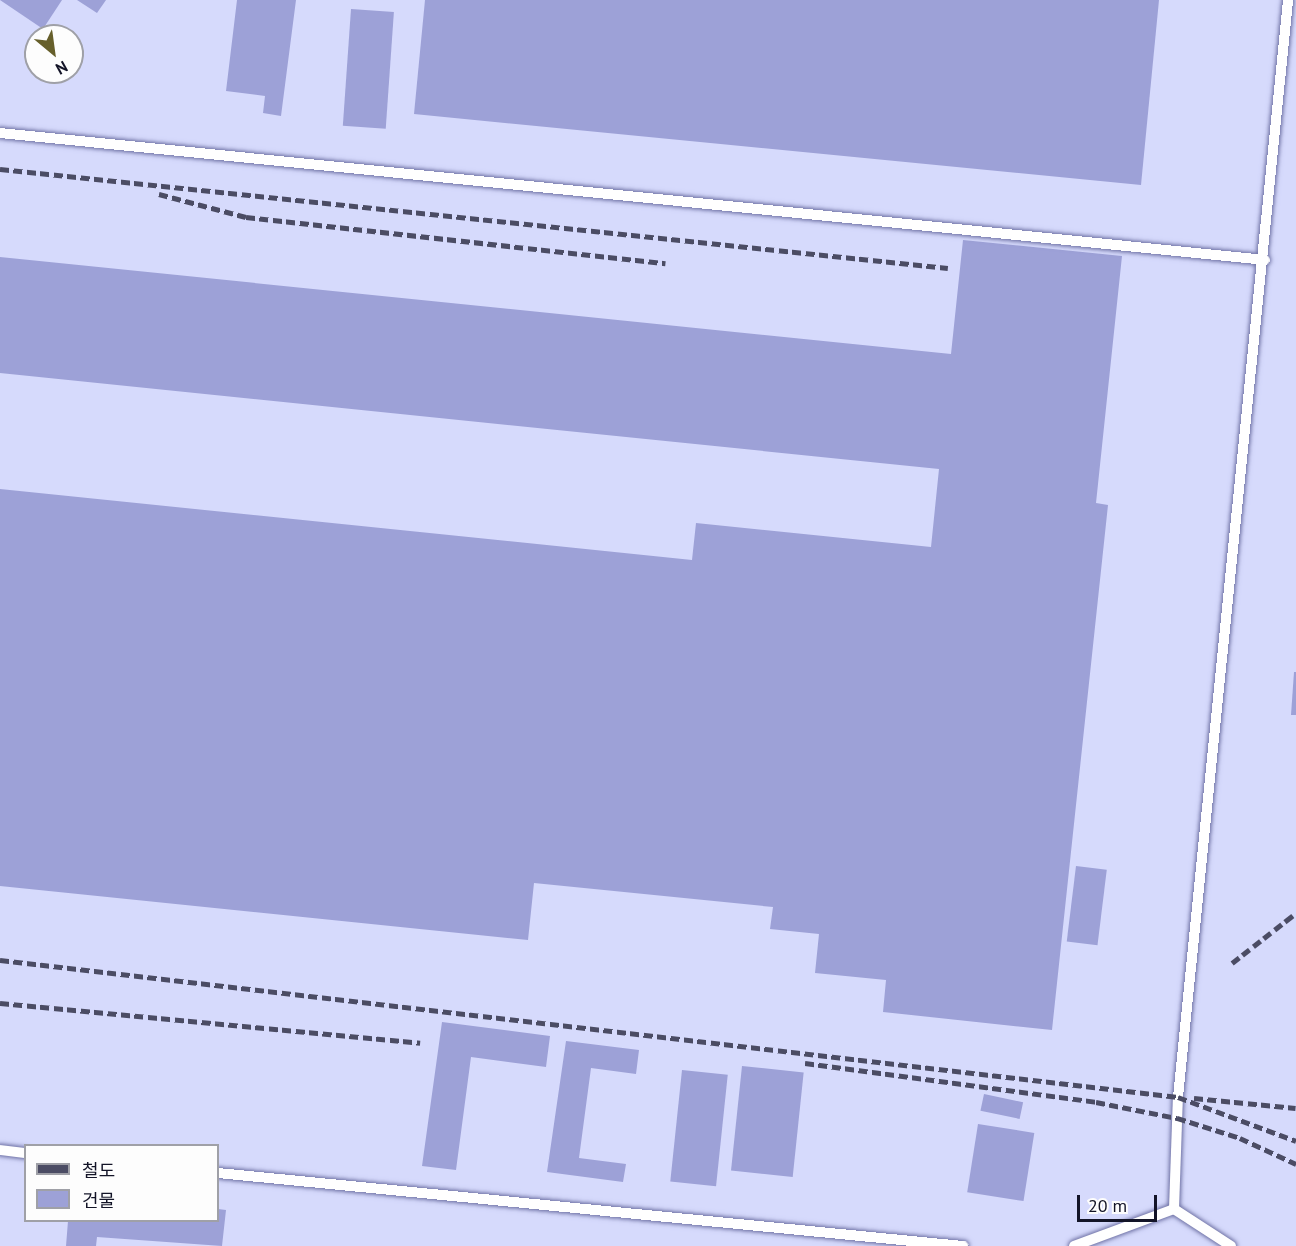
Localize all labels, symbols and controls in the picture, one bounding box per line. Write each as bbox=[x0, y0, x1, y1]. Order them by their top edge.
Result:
north arrow bbox=[24, 24, 84, 84]
text: N bbox=[52, 57, 71, 79]
legend bbox=[24, 1144, 219, 1222]
text: 철도 bbox=[82, 1159, 115, 1182]
scale bar bbox=[1080, 1183, 1160, 1221]
text: 건물 bbox=[82, 1189, 115, 1212]
text: 20 m bbox=[1088, 1194, 1127, 1217]

